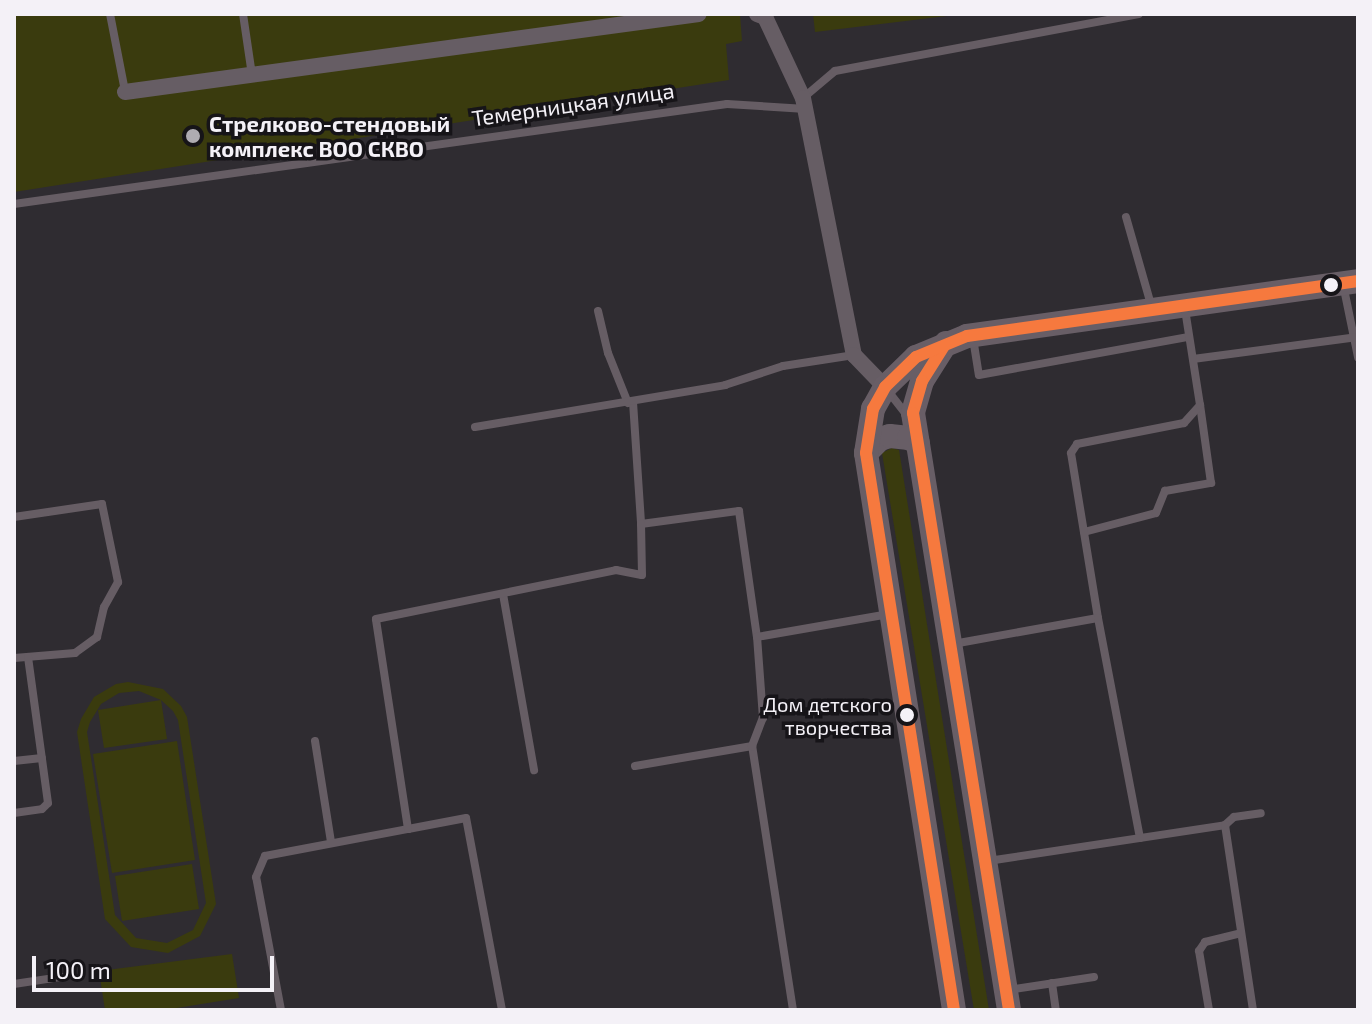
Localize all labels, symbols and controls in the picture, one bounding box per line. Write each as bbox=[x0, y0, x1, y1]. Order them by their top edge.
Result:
street label: Темерницкая улица bbox=[470, 77, 676, 131]
place label: Стрелково-стендовый комплекс ВОО СКВО bbox=[209, 110, 450, 162]
marker: Стрелково-стендовый комплекс ВОО СКВО bbox=[184, 127, 202, 145]
unlabelled marker bbox=[1323, 277, 1339, 293]
place label: Дом детского творчества bbox=[763, 692, 892, 739]
marker: Дом детского творчества bbox=[899, 707, 915, 723]
scale bar bbox=[36, 940, 278, 990]
text: 100 m bbox=[46, 955, 111, 984]

